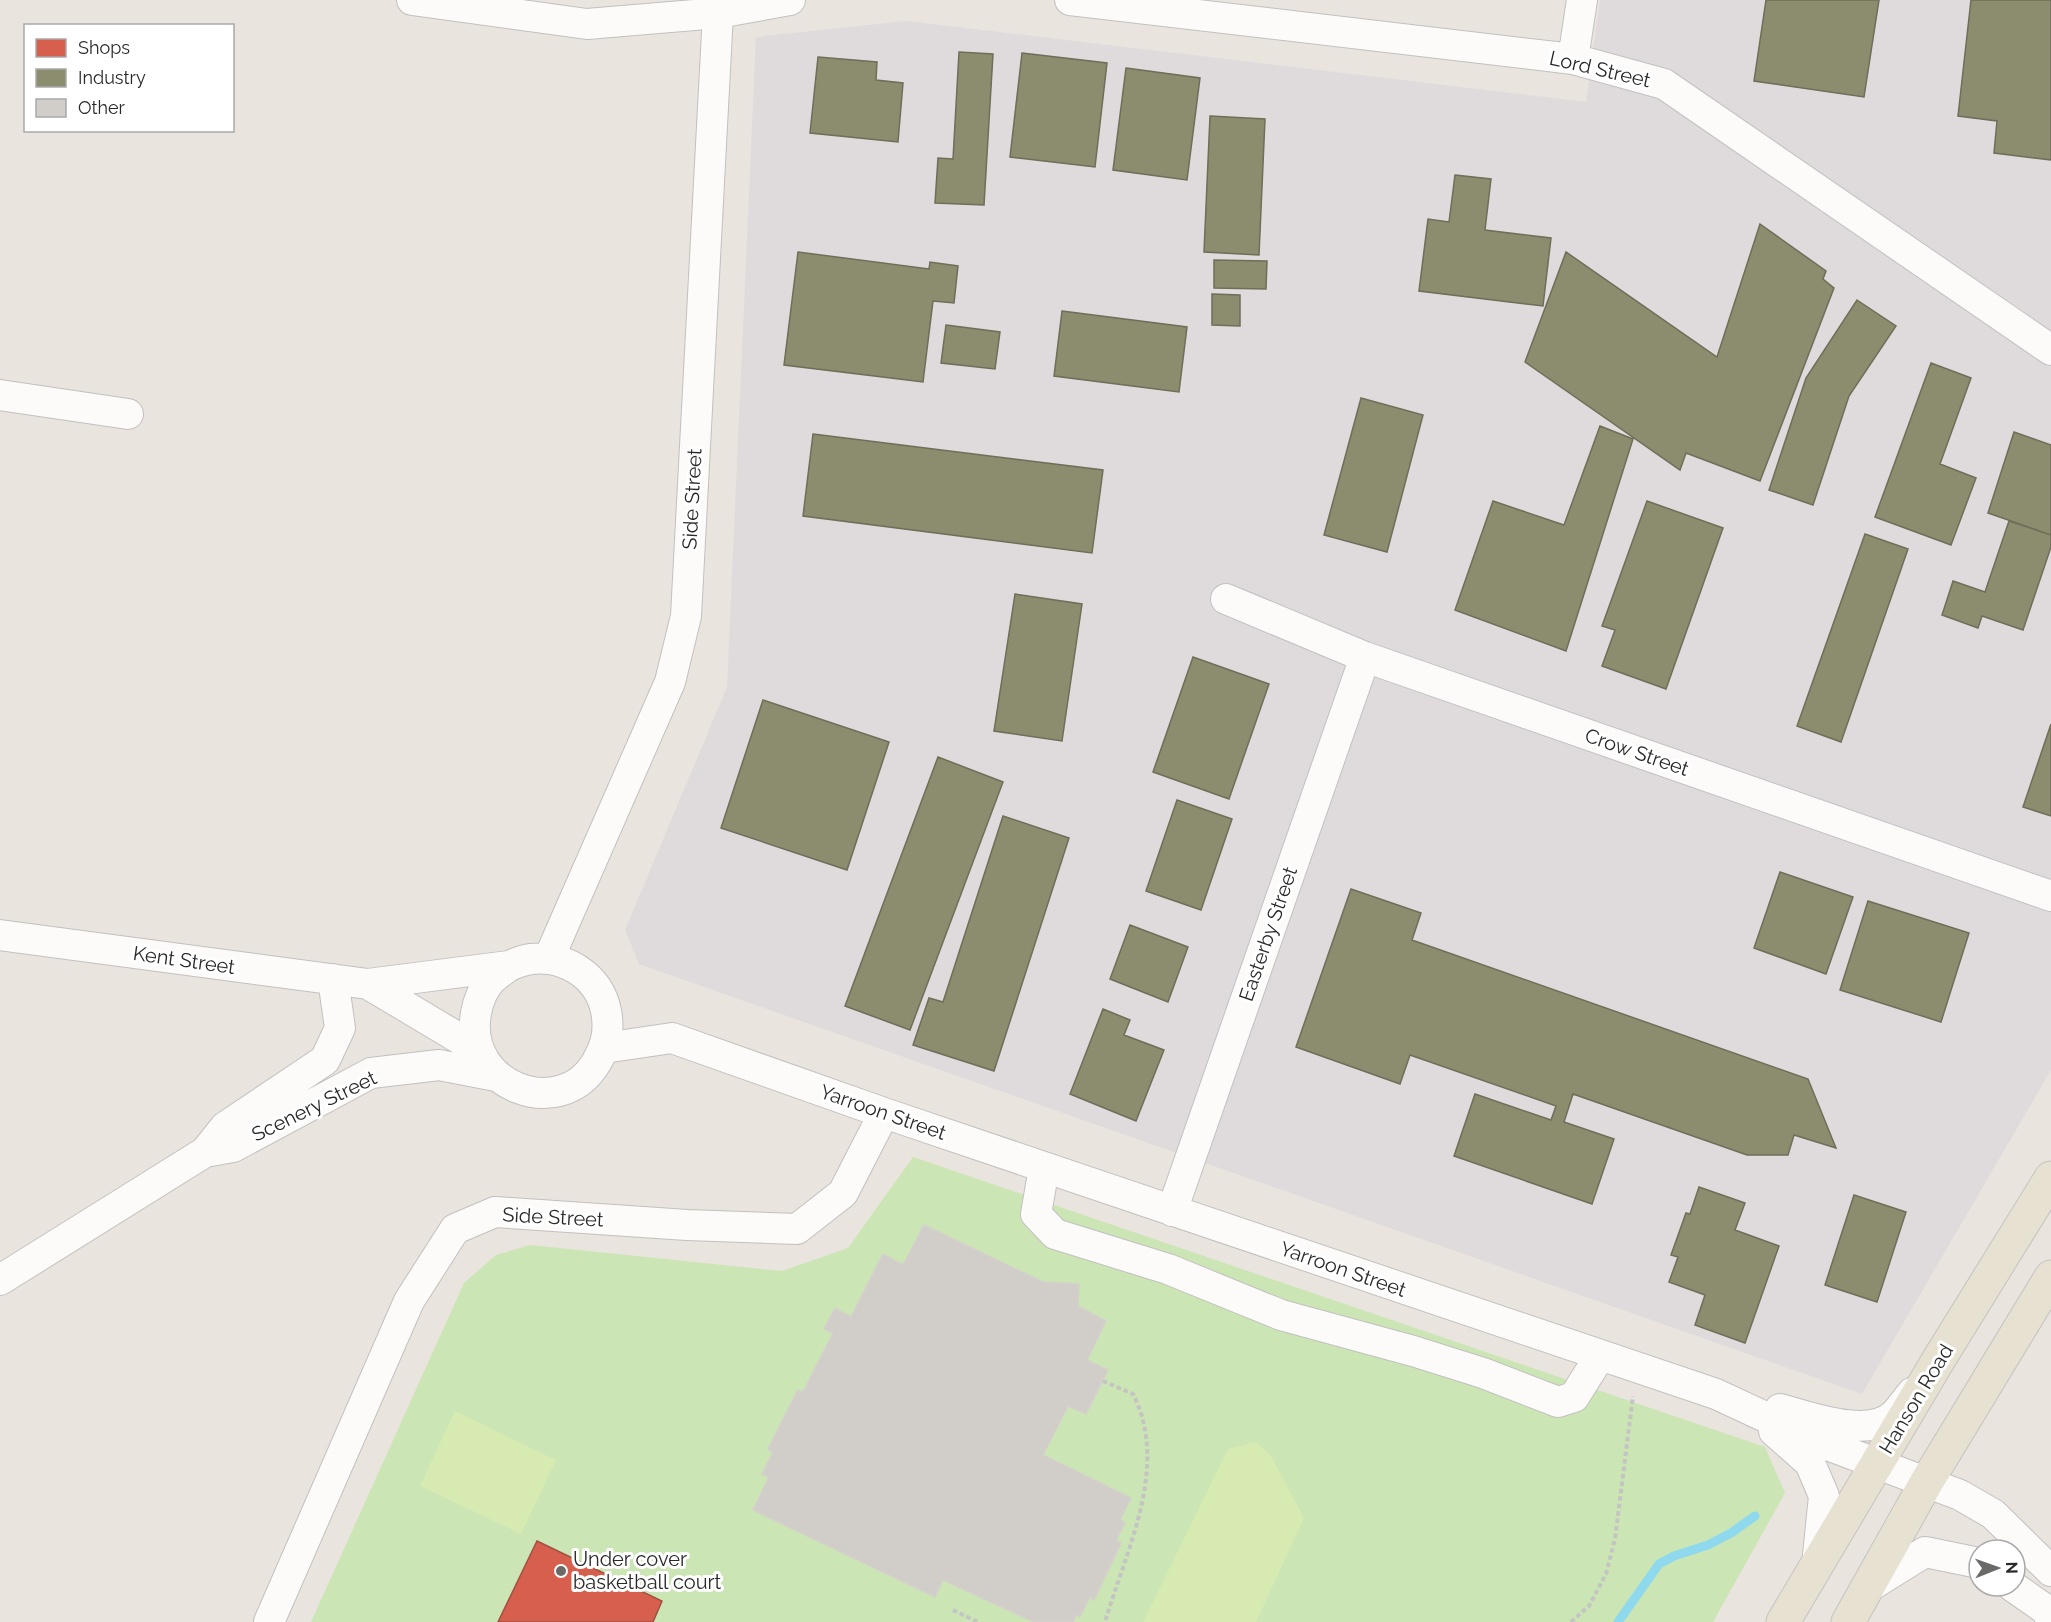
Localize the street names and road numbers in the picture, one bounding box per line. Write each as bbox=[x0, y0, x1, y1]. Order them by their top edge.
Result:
street label: Lord Street bbox=[1547, 46, 1653, 92]
street label: Side Street bbox=[677, 448, 707, 550]
street label: Crow Street bbox=[1582, 723, 1692, 781]
street label: Easterby Street bbox=[1234, 863, 1302, 1004]
street label: Kent Street bbox=[131, 941, 237, 979]
street label: Scenery Street bbox=[248, 1065, 381, 1147]
street label: Yarroon Street bbox=[817, 1079, 950, 1145]
street label: Side Street bbox=[502, 1202, 604, 1232]
street label: Yarroon Street bbox=[1277, 1236, 1410, 1302]
street label: Hanson Road bbox=[1874, 1340, 1958, 1458]

